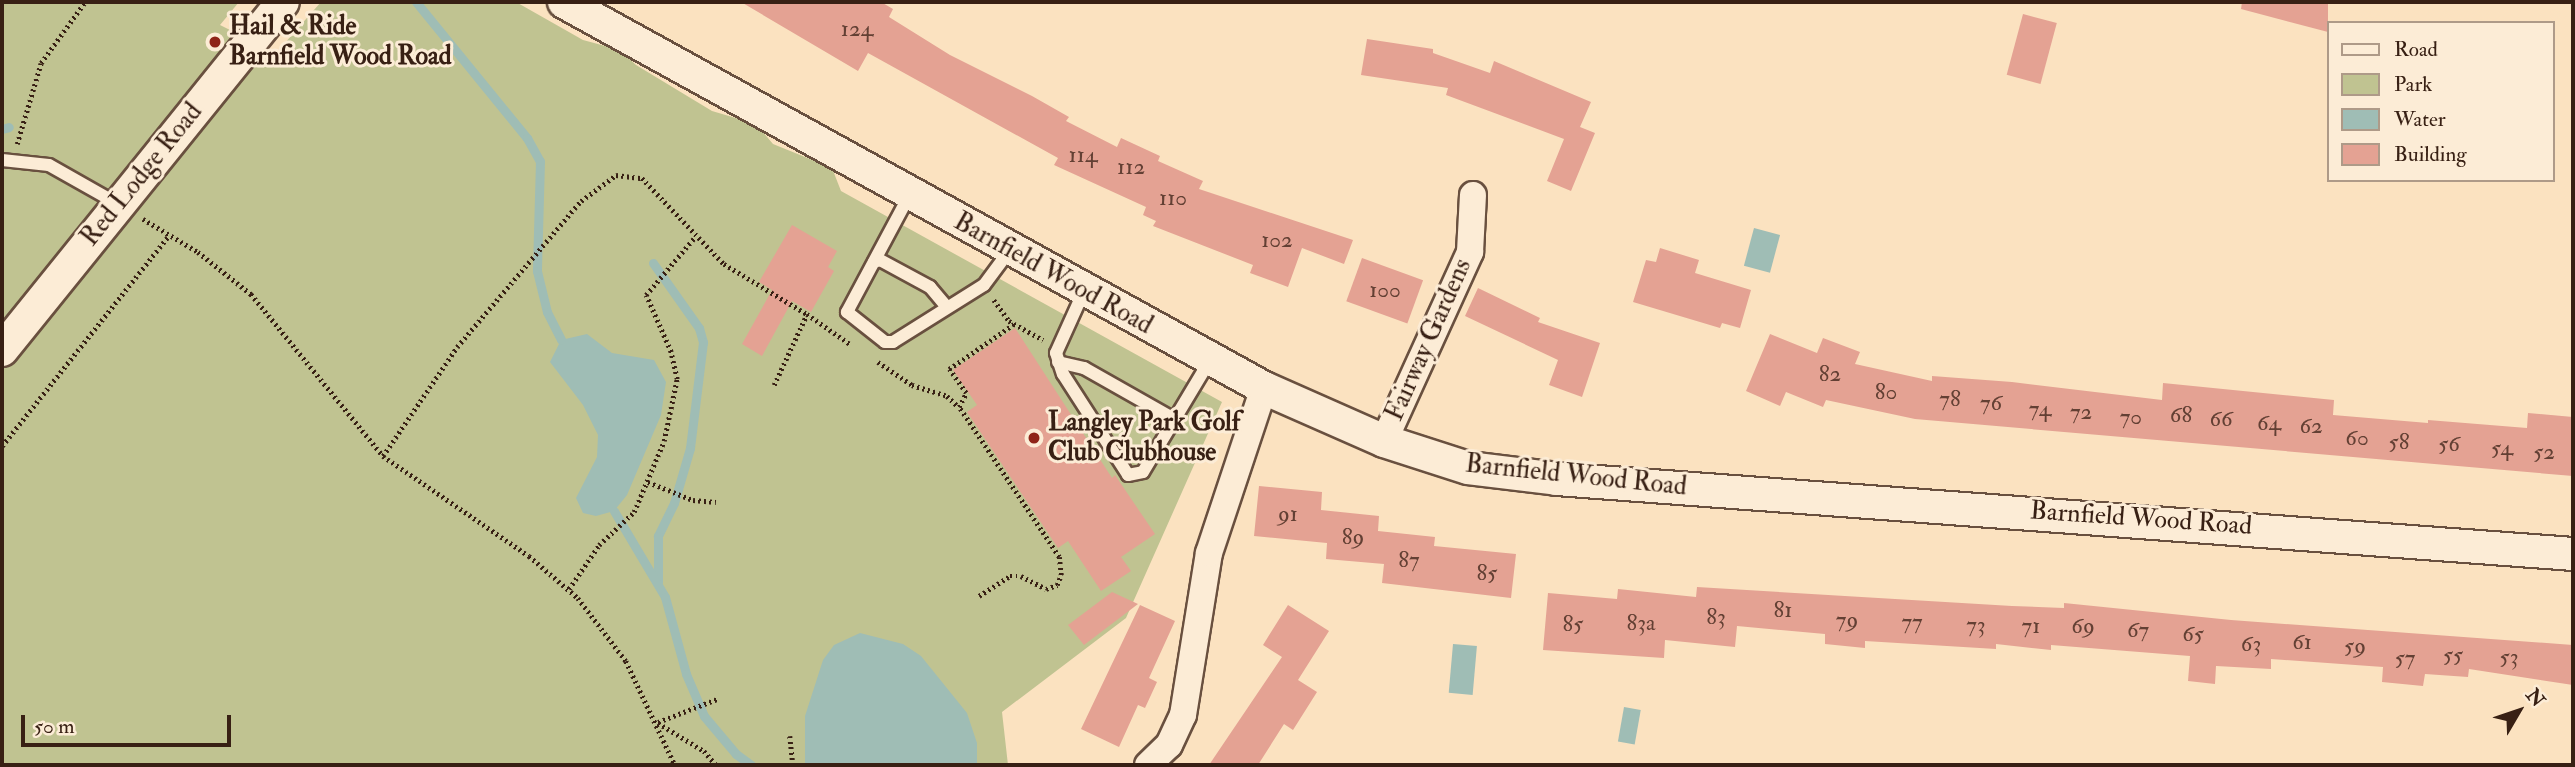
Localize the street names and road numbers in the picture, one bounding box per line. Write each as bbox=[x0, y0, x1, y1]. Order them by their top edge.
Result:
street label: Red Lodge Road bbox=[75, 97, 209, 253]
street label: Barnfield Wood Road bbox=[948, 206, 1158, 342]
street label: Fairway Gardens bbox=[1379, 254, 1479, 426]
street label: Barnfield Wood Road bbox=[1464, 449, 1688, 503]
street label: Barnfield Wood Road bbox=[2029, 496, 2253, 542]

